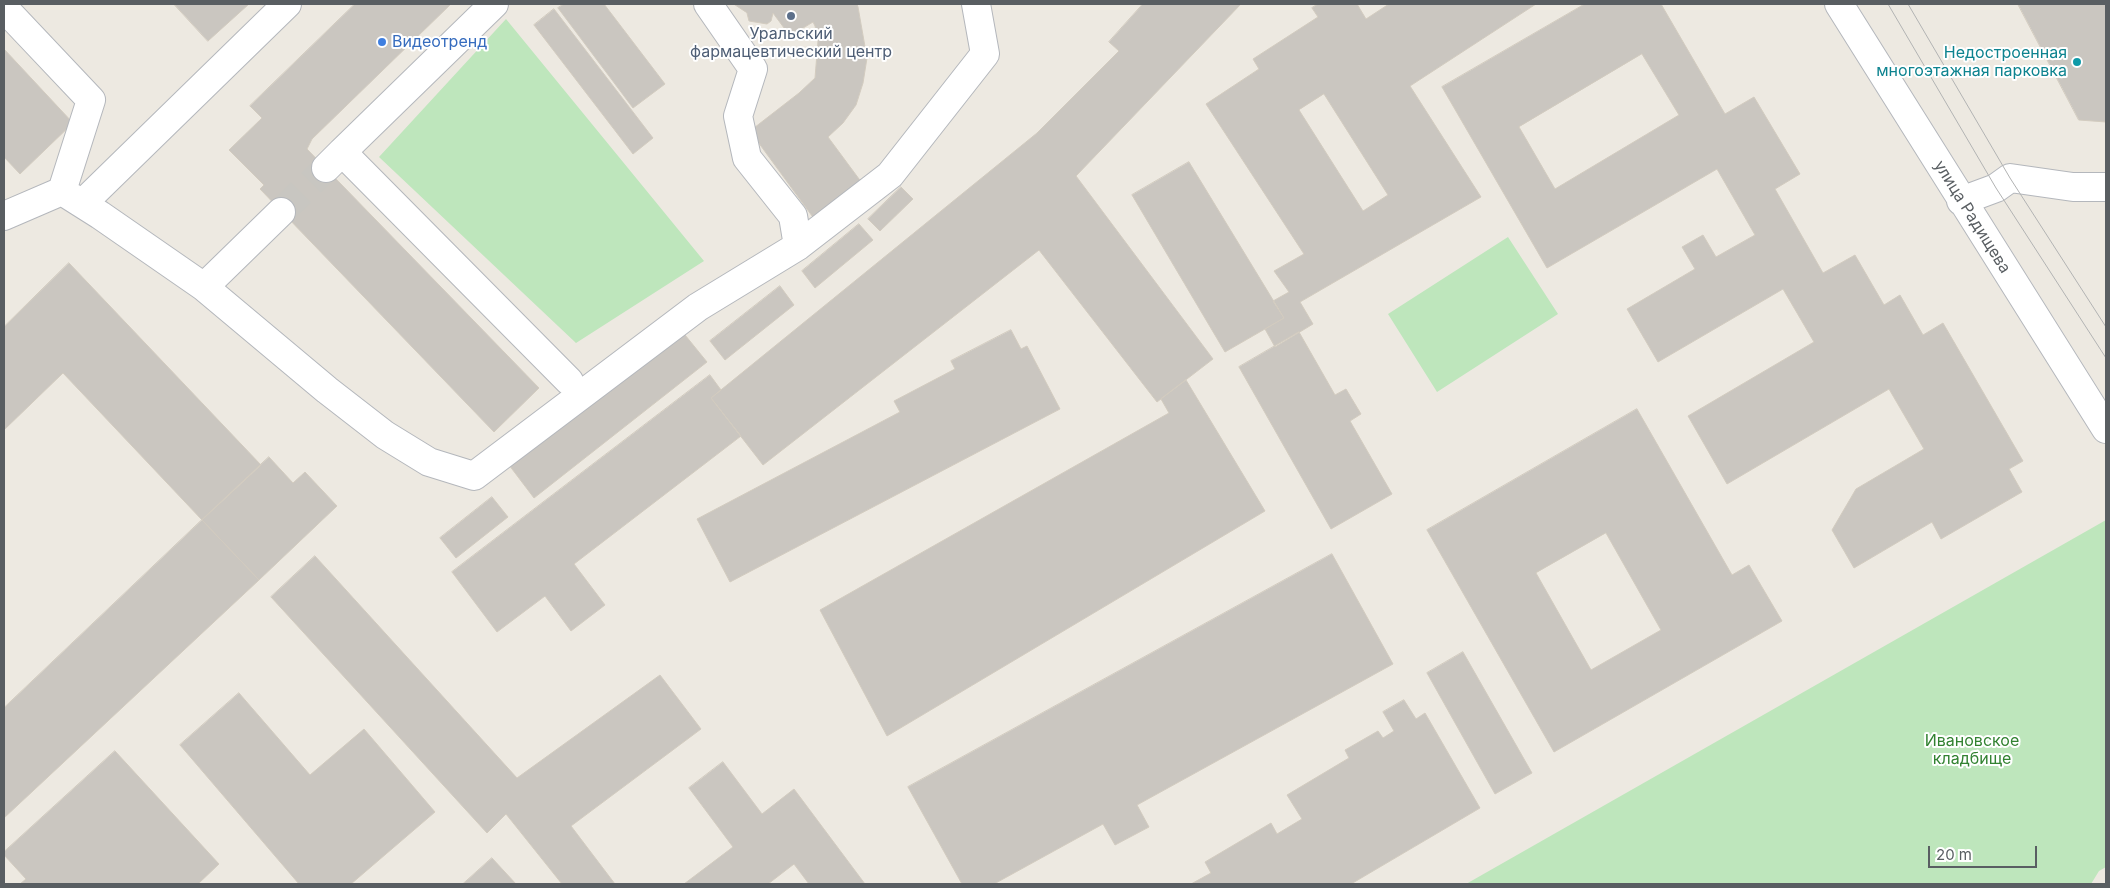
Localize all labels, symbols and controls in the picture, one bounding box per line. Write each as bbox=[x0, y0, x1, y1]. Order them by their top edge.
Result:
marker: Уральский фармацевтический центр bbox=[785, 10, 797, 22]
place label: Уральский фармацевтический центр bbox=[690, 24, 892, 62]
place label: Видеотренд bbox=[392, 32, 487, 52]
marker: Видеотренд bbox=[376, 36, 388, 48]
place label: Недостроенная многоэтажная парковка bbox=[1876, 43, 2067, 81]
marker: Недостроенная многоэтажная парковка bbox=[2071, 56, 2083, 68]
street label: улица Радищева bbox=[1930, 157, 2014, 277]
park label: Ивановское кладбище bbox=[1925, 731, 2019, 769]
scale bar bbox=[1930, 836, 2039, 868]
text: 20 m bbox=[1936, 845, 1972, 864]

